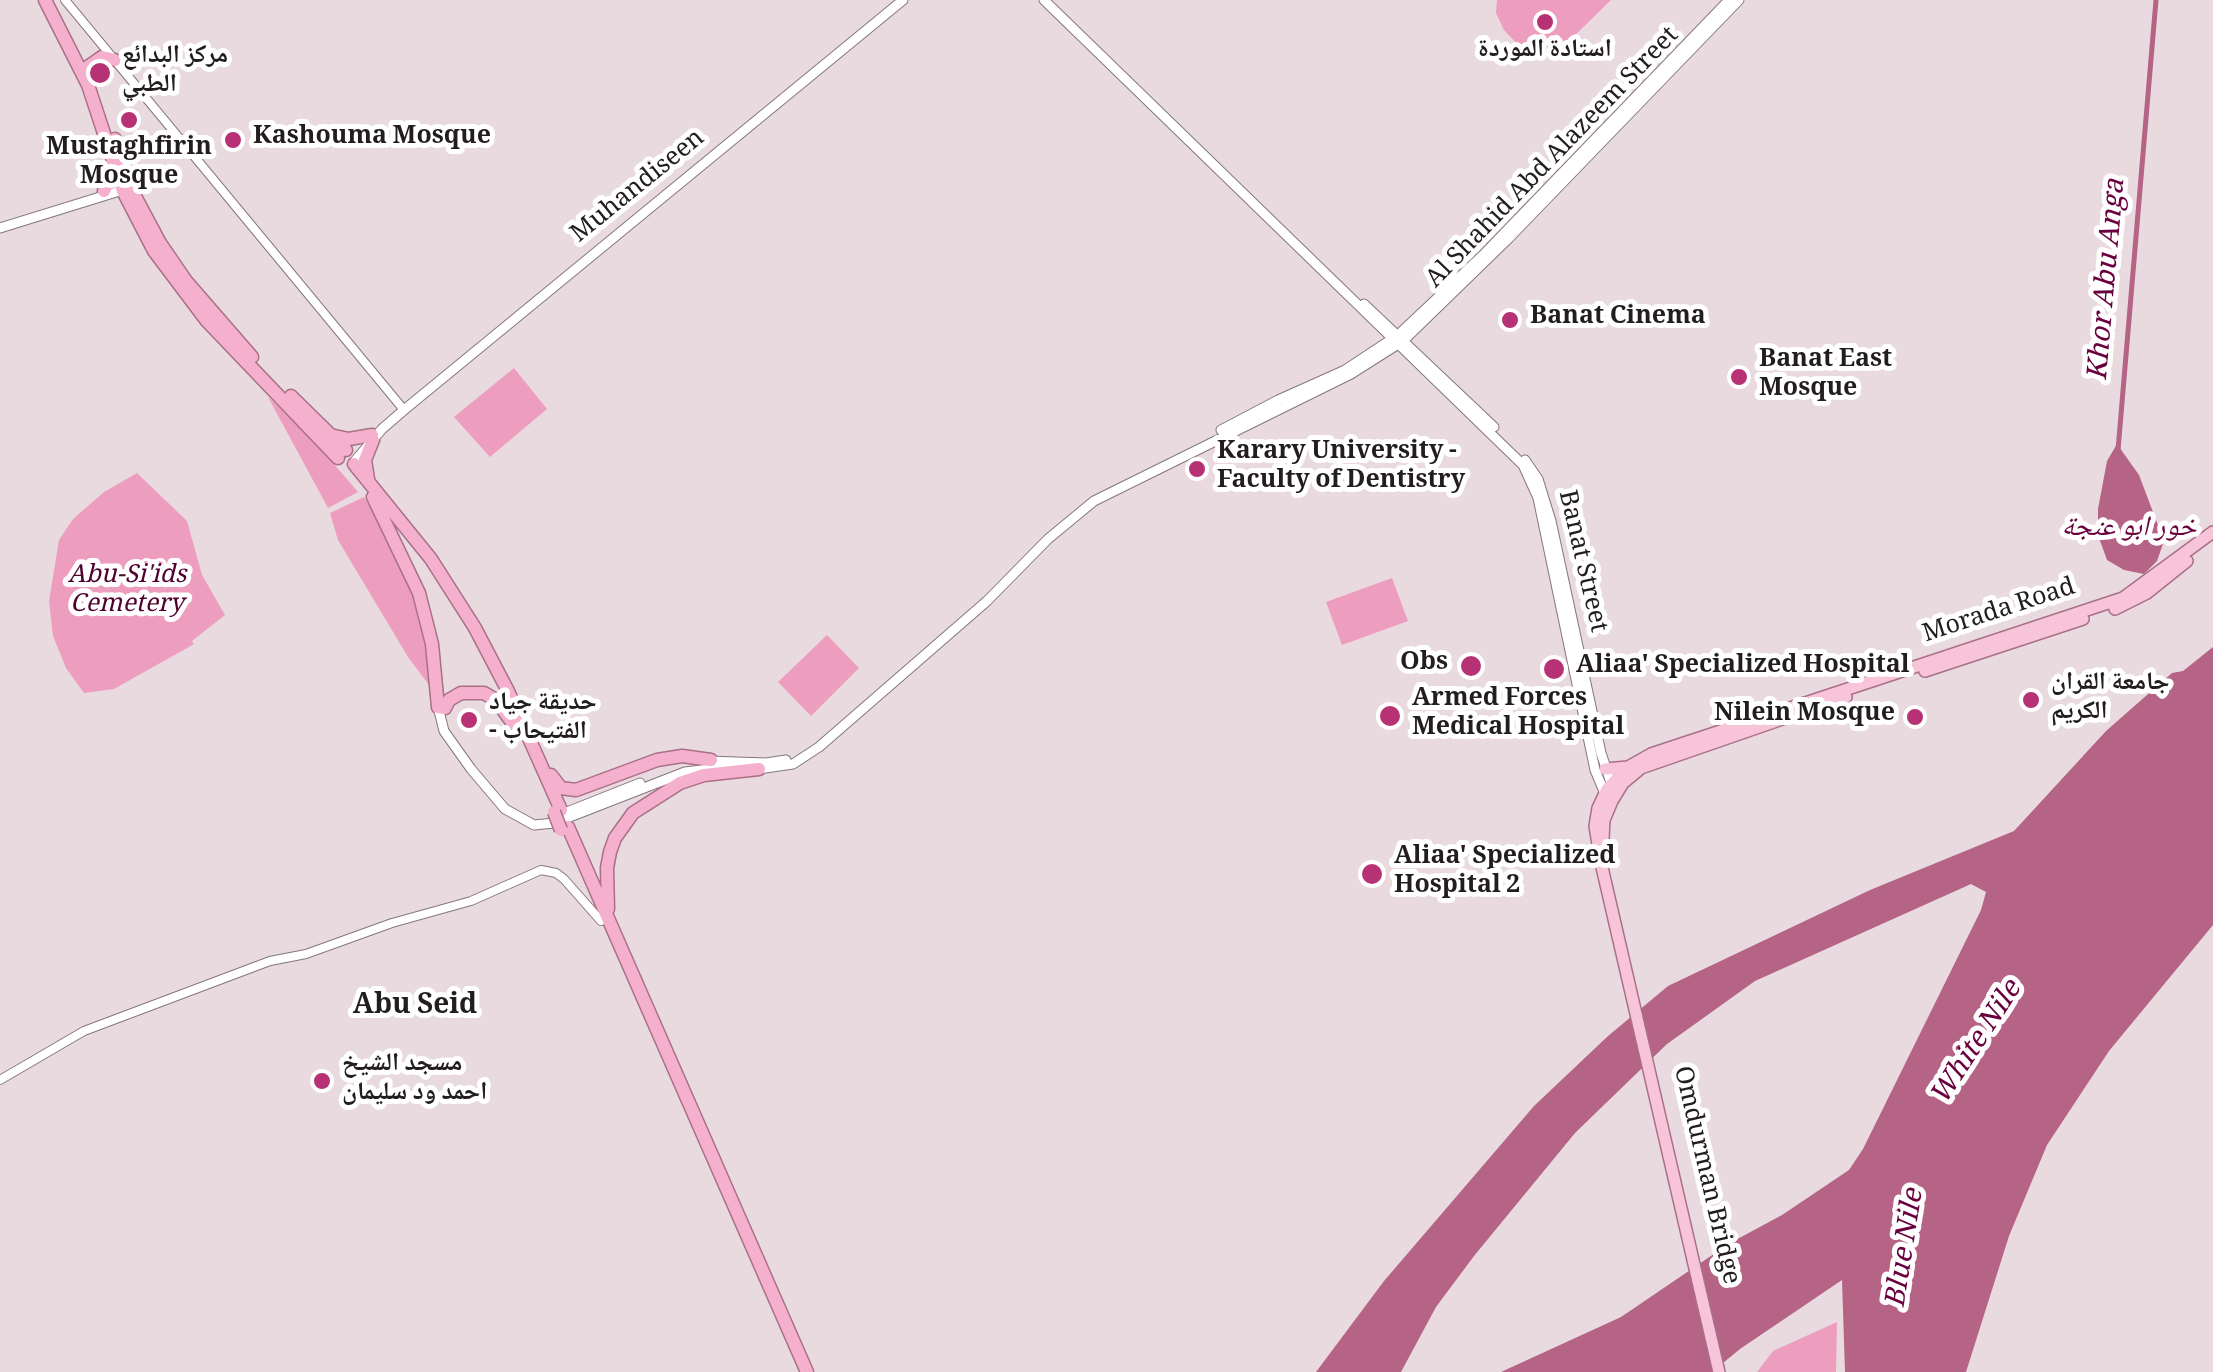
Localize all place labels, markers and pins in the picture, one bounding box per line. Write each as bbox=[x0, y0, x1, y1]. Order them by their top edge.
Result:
marker: استادة الموردة bbox=[1534, 11, 1556, 33]
place label: استادة الموردة bbox=[1478, 38, 1612, 68]
place label: مركز البدائع الطبي bbox=[122, 44, 228, 103]
marker: مركز البدائع الطبي bbox=[87, 60, 113, 86]
marker: Mustaghfirin Mosque bbox=[118, 109, 140, 131]
place label: Kashouma Mosque bbox=[253, 125, 491, 155]
marker: Kashouma Mosque bbox=[222, 129, 244, 151]
place label: Mustaghfirin Mosque bbox=[46, 136, 212, 195]
place label: Banat Cinema bbox=[1530, 305, 1706, 335]
marker: Banat Cinema bbox=[1499, 309, 1521, 331]
place label: Banat East Mosque bbox=[1759, 348, 1892, 407]
marker: Banat East Mosque bbox=[1728, 366, 1750, 388]
place label: Karary University - Faculty of Dentistry bbox=[1217, 440, 1465, 499]
marker: Karary University - Faculty of Dentistry bbox=[1186, 458, 1208, 480]
place label: Obs bbox=[1400, 651, 1448, 681]
marker: Obs bbox=[1458, 653, 1484, 679]
place label: Aliaa' Specialized Hospital bbox=[1576, 654, 1910, 684]
marker: Aliaa' Specialized Hospital bbox=[1541, 656, 1567, 682]
place label: جامعة القران الكريم bbox=[2051, 671, 2170, 730]
place label: Armed Forces Medical Hospital bbox=[1412, 687, 1624, 746]
marker: جامعة القران الكريم bbox=[2020, 689, 2042, 711]
place label: حديقة جياد - الفتيحاب bbox=[489, 691, 597, 750]
place label: Nilein Mosque bbox=[1714, 702, 1895, 732]
marker: Armed Forces Medical Hospital bbox=[1377, 703, 1403, 729]
marker: Nilein Mosque bbox=[1904, 706, 1926, 728]
marker: حديقة جياد - الفتيحاب bbox=[458, 709, 480, 731]
place label: Aliaa' Specialized Hospital 2 bbox=[1394, 845, 1615, 904]
marker: Aliaa' Specialized Hospital 2 bbox=[1359, 861, 1385, 887]
place label: مسجد الشيخ احمد ود سليمان bbox=[342, 1052, 487, 1111]
marker: مسجد الشيخ احمد ود سليمان bbox=[311, 1070, 333, 1092]

